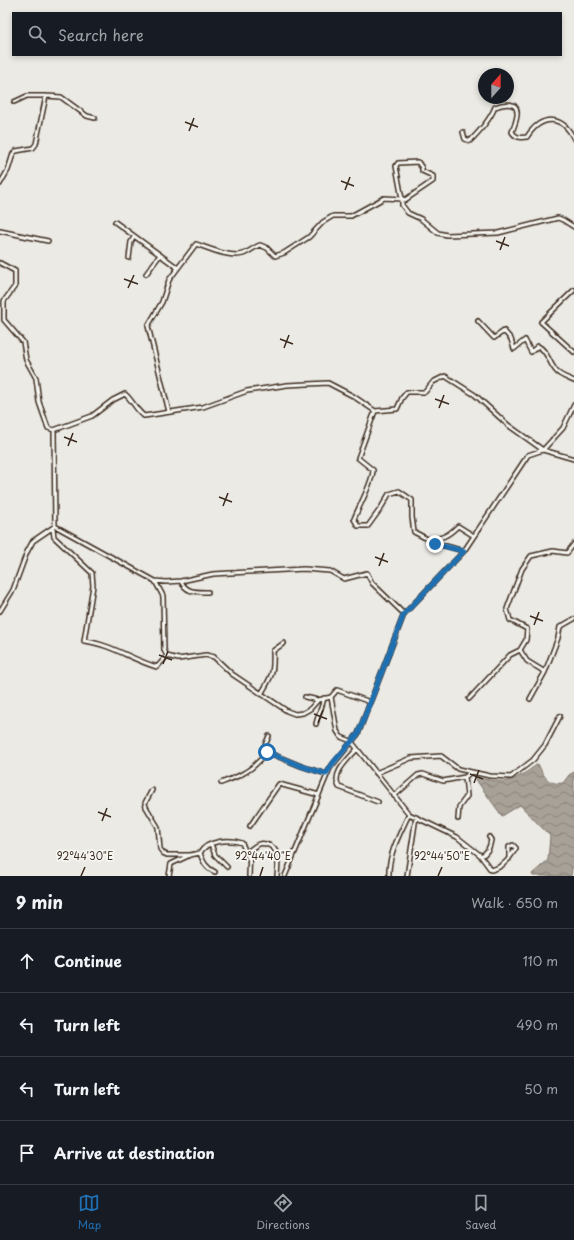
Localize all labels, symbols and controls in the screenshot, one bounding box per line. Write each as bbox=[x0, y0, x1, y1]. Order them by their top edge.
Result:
search box bbox=[12, 12, 562, 56]
icon: search bbox=[26, 23, 48, 45]
text: Search here bbox=[58, 23, 144, 46]
north arrow bbox=[478, 68, 514, 104]
route end bbox=[426, 535, 444, 553]
route start bbox=[258, 743, 276, 761]
text: 92°44'30"E bbox=[57, 848, 113, 863]
text: 92°44'40"E bbox=[235, 848, 291, 863]
text: 92°44'50"E bbox=[414, 848, 470, 863]
text: 9 min bbox=[16, 889, 63, 915]
text: Walk · 650 m bbox=[471, 893, 558, 912]
text: Continue bbox=[54, 949, 122, 972]
icon: ahead bbox=[16, 950, 38, 972]
text: 110 m bbox=[523, 951, 558, 970]
text: Turn left bbox=[54, 1013, 120, 1036]
icon: left bbox=[16, 1014, 38, 1036]
text: 490 m bbox=[516, 1015, 558, 1034]
text: Turn left bbox=[54, 1077, 120, 1100]
icon: left bbox=[16, 1078, 38, 1100]
text: 50 m bbox=[524, 1079, 558, 1098]
text: Arrive at destination bbox=[54, 1141, 215, 1164]
icon: arrive bbox=[16, 1142, 38, 1164]
tab: Map bbox=[78, 1192, 101, 1233]
tab: Directions bbox=[256, 1192, 310, 1233]
tab: Saved bbox=[465, 1192, 496, 1233]

